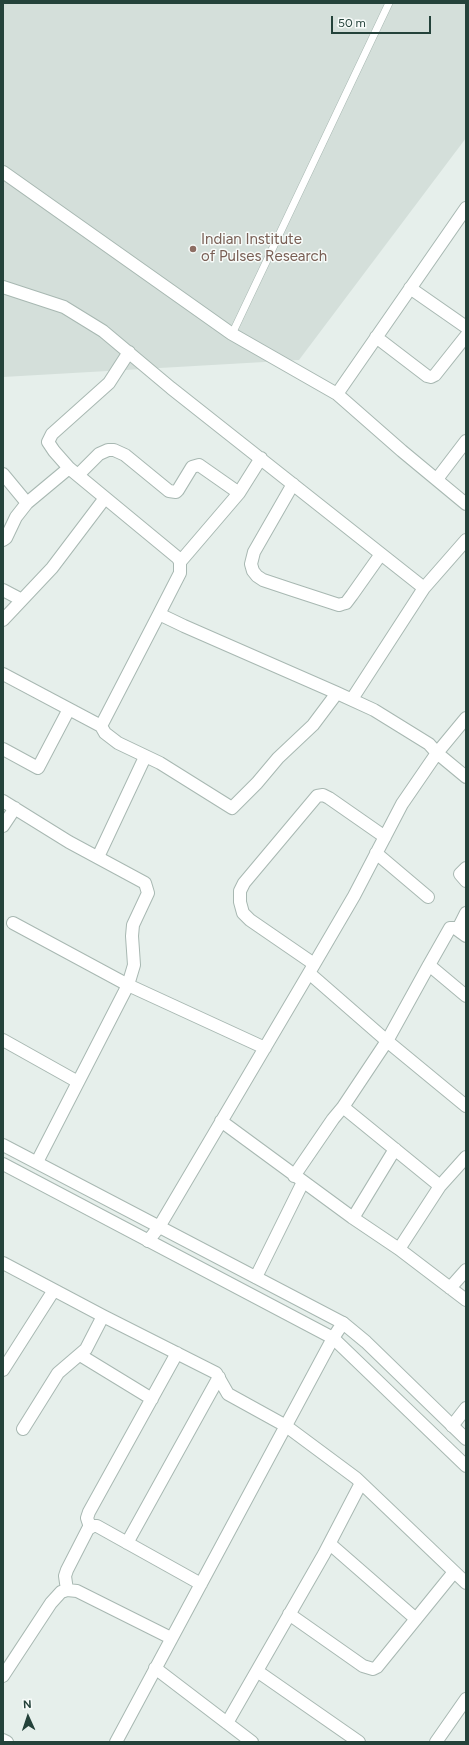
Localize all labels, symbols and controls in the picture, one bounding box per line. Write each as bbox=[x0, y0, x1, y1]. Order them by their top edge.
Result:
scale bar bbox=[333, 8, 433, 34]
text: 50 m bbox=[338, 16, 366, 30]
place label: Indian Institute of Pulses Research bbox=[201, 231, 327, 266]
marker: Indian Institute of Pulses Research bbox=[188, 244, 198, 254]
north arrow bbox=[8, 1697, 48, 1737]
text: N bbox=[23, 1698, 32, 1711]

